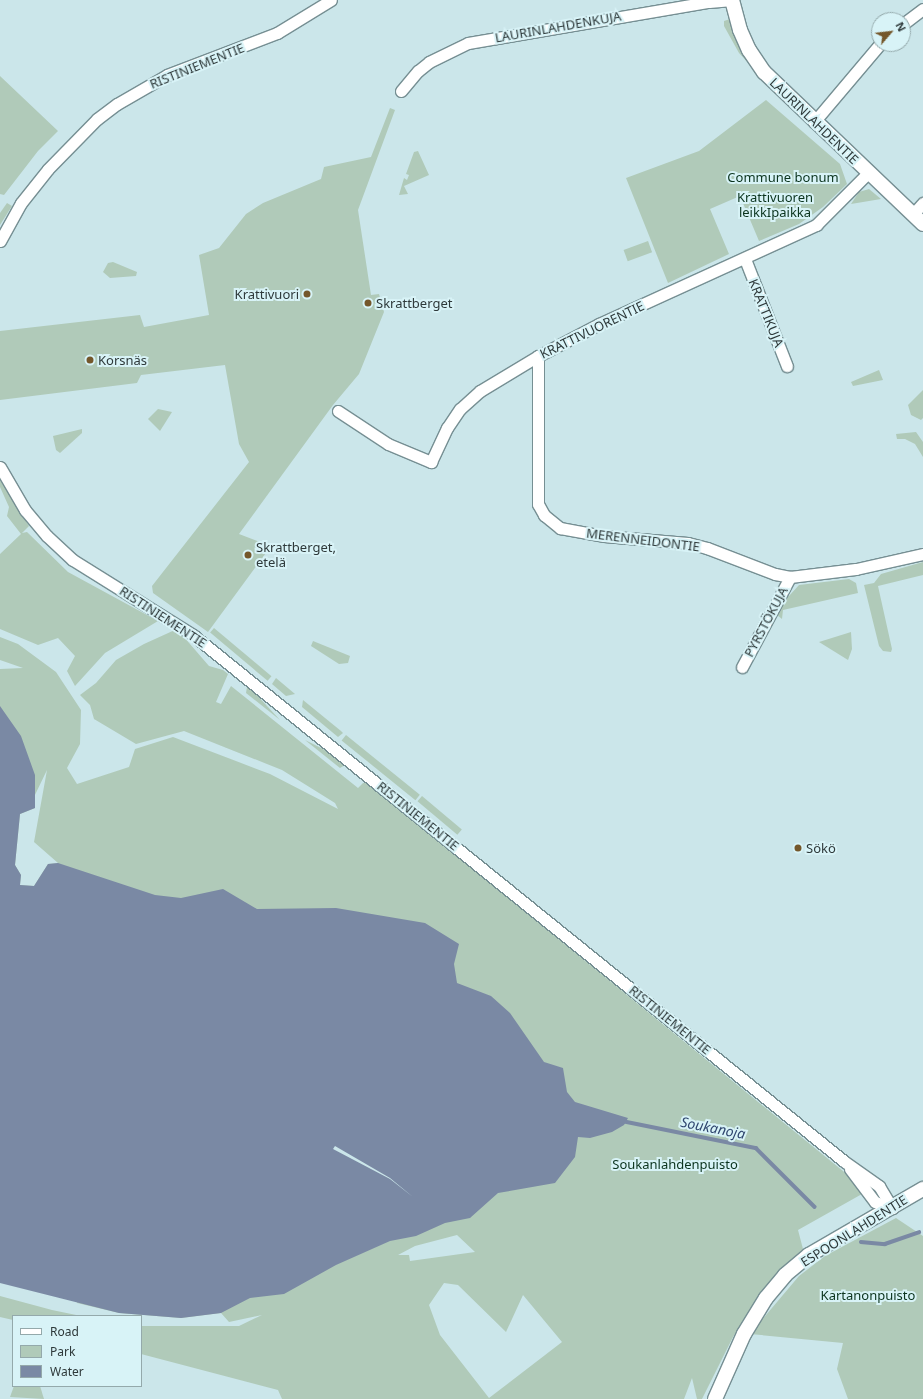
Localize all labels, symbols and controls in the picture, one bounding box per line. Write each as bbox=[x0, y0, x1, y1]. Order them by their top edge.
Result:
street label: LAURINLAHDENKUJA bbox=[494, 8, 622, 46]
north arrow bbox=[871, 12, 911, 52]
text: N bbox=[892, 19, 910, 34]
street label: RISTINIEMENTIE bbox=[147, 40, 247, 92]
street label: LAURINLAHDENTIE bbox=[766, 75, 862, 167]
park label: Commune bonum bbox=[727, 169, 839, 185]
park label: Krattivuoren leikkIpaikka bbox=[737, 190, 813, 221]
street label: KRATTIKUJA bbox=[745, 277, 787, 349]
place label: Krattivuori bbox=[235, 286, 299, 302]
marker: Krattivuori bbox=[302, 289, 312, 299]
place label: Skrattberget bbox=[376, 295, 452, 311]
marker: Skrattberget bbox=[363, 298, 373, 308]
street label: KRATTIVUORENTIE bbox=[537, 298, 647, 362]
place label: Korsnäs bbox=[98, 352, 147, 368]
marker: Korsnäs bbox=[85, 355, 95, 365]
street label: MERENNEIDONTIE bbox=[585, 525, 701, 555]
place label: Skrattberget, etelä bbox=[256, 540, 336, 571]
marker: Skrattberget, etelä bbox=[243, 550, 253, 560]
street label: RISTINIEMENTIE bbox=[117, 583, 209, 651]
street label: PYRSTÖKUJA bbox=[741, 584, 791, 660]
street label: RISTINIEMENTIE bbox=[374, 778, 462, 854]
place label: Sökö bbox=[806, 840, 836, 856]
marker: Sökö bbox=[793, 843, 803, 853]
street label: RISTINIEMENTIE bbox=[626, 982, 714, 1058]
water label: Soukanoja bbox=[679, 1114, 747, 1142]
park label: Soukanlahdenpuisto bbox=[612, 1156, 738, 1172]
street label: ESPOONLAHDENTIE bbox=[798, 1192, 910, 1270]
park label: Kartanonpuisto bbox=[821, 1287, 915, 1303]
legend bbox=[12, 1315, 142, 1387]
text: Road bbox=[50, 1323, 79, 1340]
text: Park bbox=[50, 1343, 75, 1360]
text: Water bbox=[50, 1363, 84, 1380]

